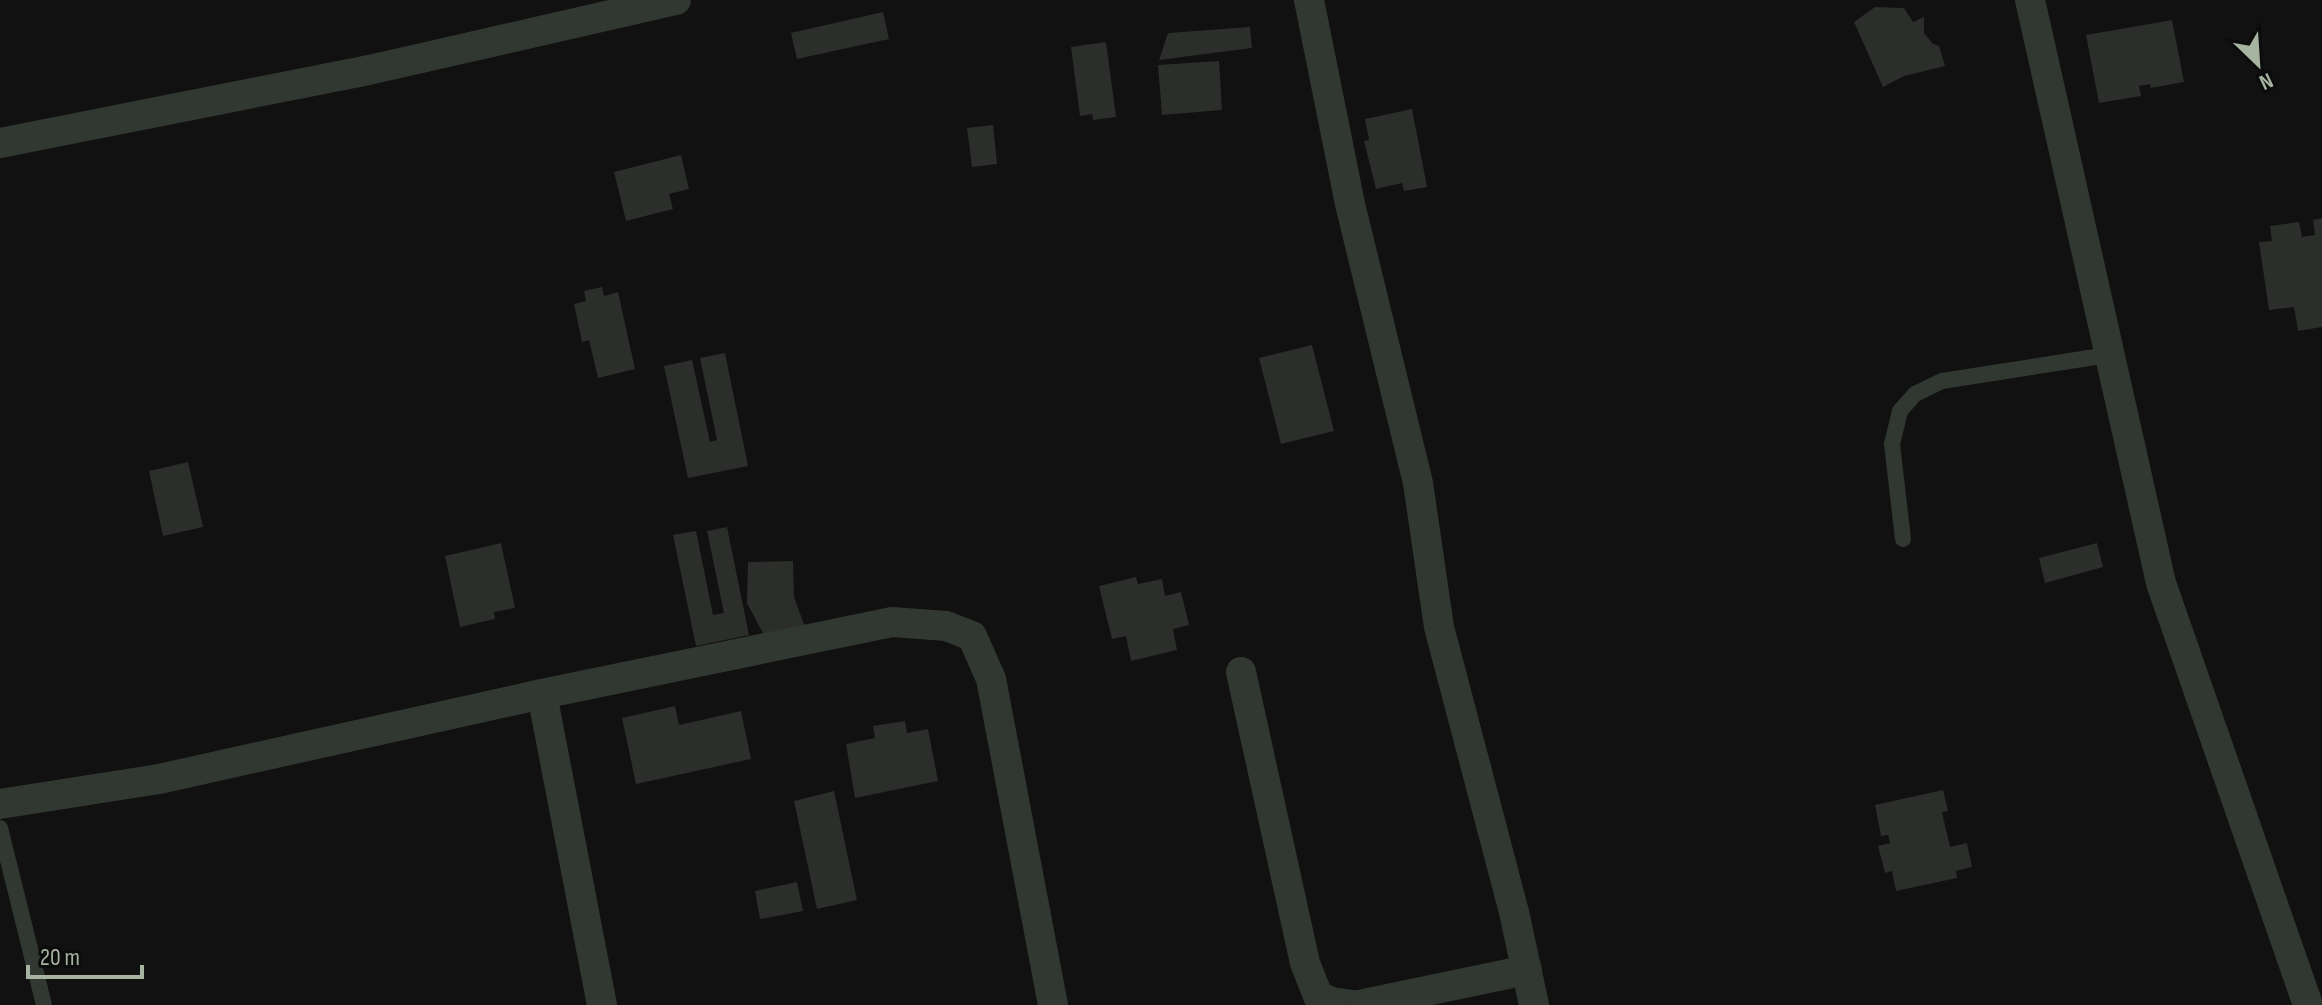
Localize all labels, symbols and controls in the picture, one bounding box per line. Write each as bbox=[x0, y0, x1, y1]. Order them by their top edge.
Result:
north arrow bbox=[2218, 24, 2298, 104]
text: N bbox=[2255, 66, 2277, 95]
scale bar bbox=[28, 929, 142, 979]
text: 20 m bbox=[40, 943, 80, 972]

